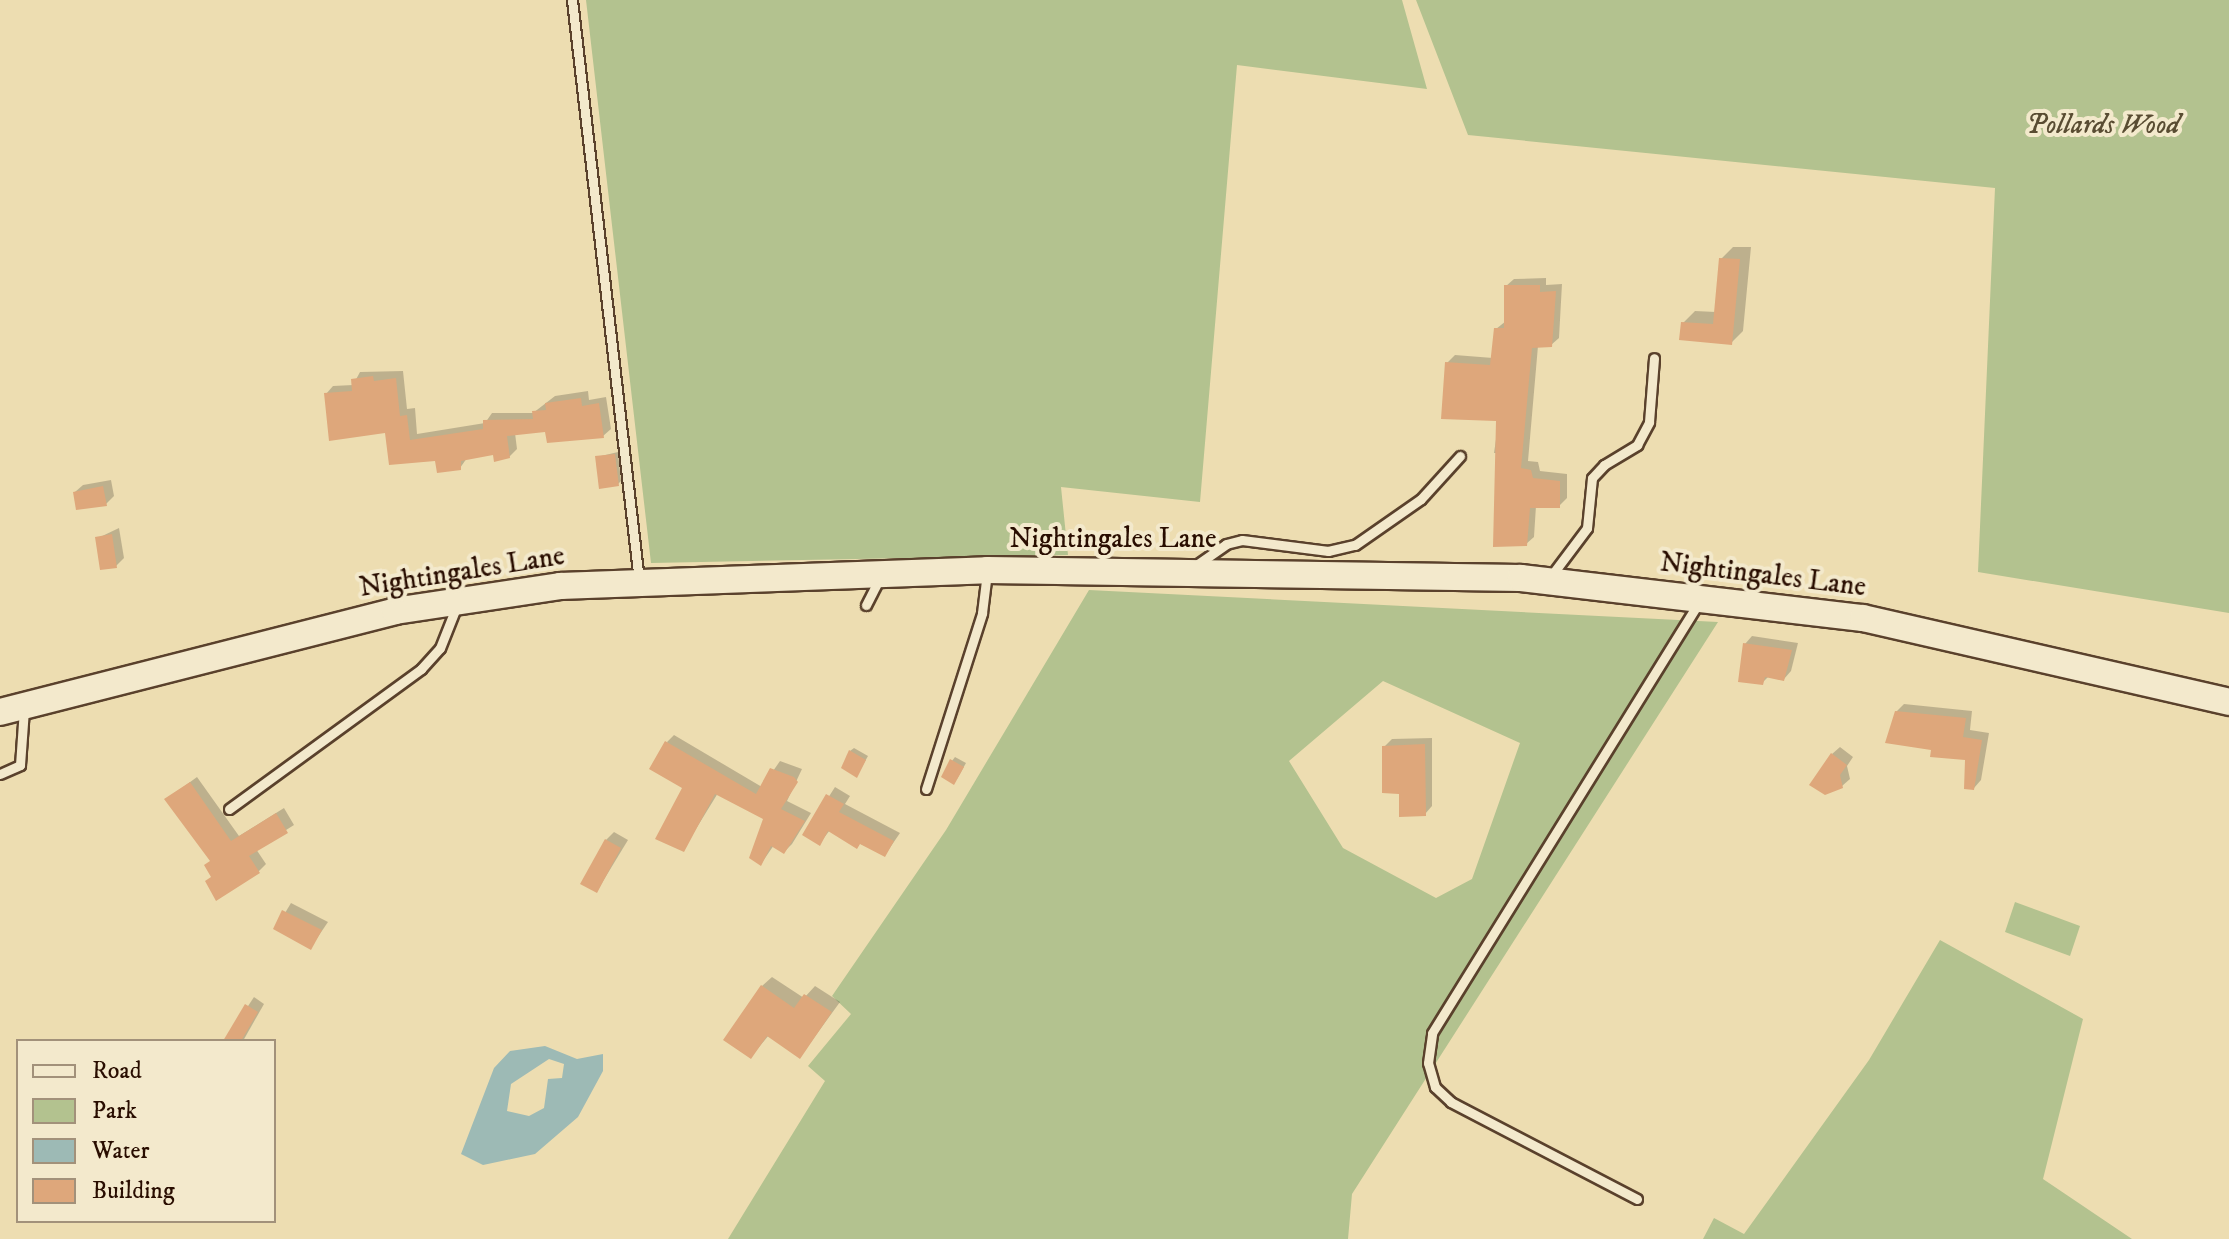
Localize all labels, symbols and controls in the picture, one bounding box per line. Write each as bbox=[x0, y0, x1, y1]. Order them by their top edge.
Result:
park label: Pollards Wood bbox=[2026, 108, 2180, 142]
street label: Nightingales Lane bbox=[1009, 522, 1217, 556]
street label: Nightingales Lane bbox=[357, 539, 567, 605]
street label: Nightingales Lane bbox=[1658, 546, 1868, 604]
legend bbox=[16, 1039, 276, 1223]
text: Road bbox=[92, 1056, 142, 1086]
text: Park bbox=[92, 1096, 137, 1126]
text: Water bbox=[92, 1136, 149, 1166]
text: Building bbox=[92, 1176, 175, 1206]

